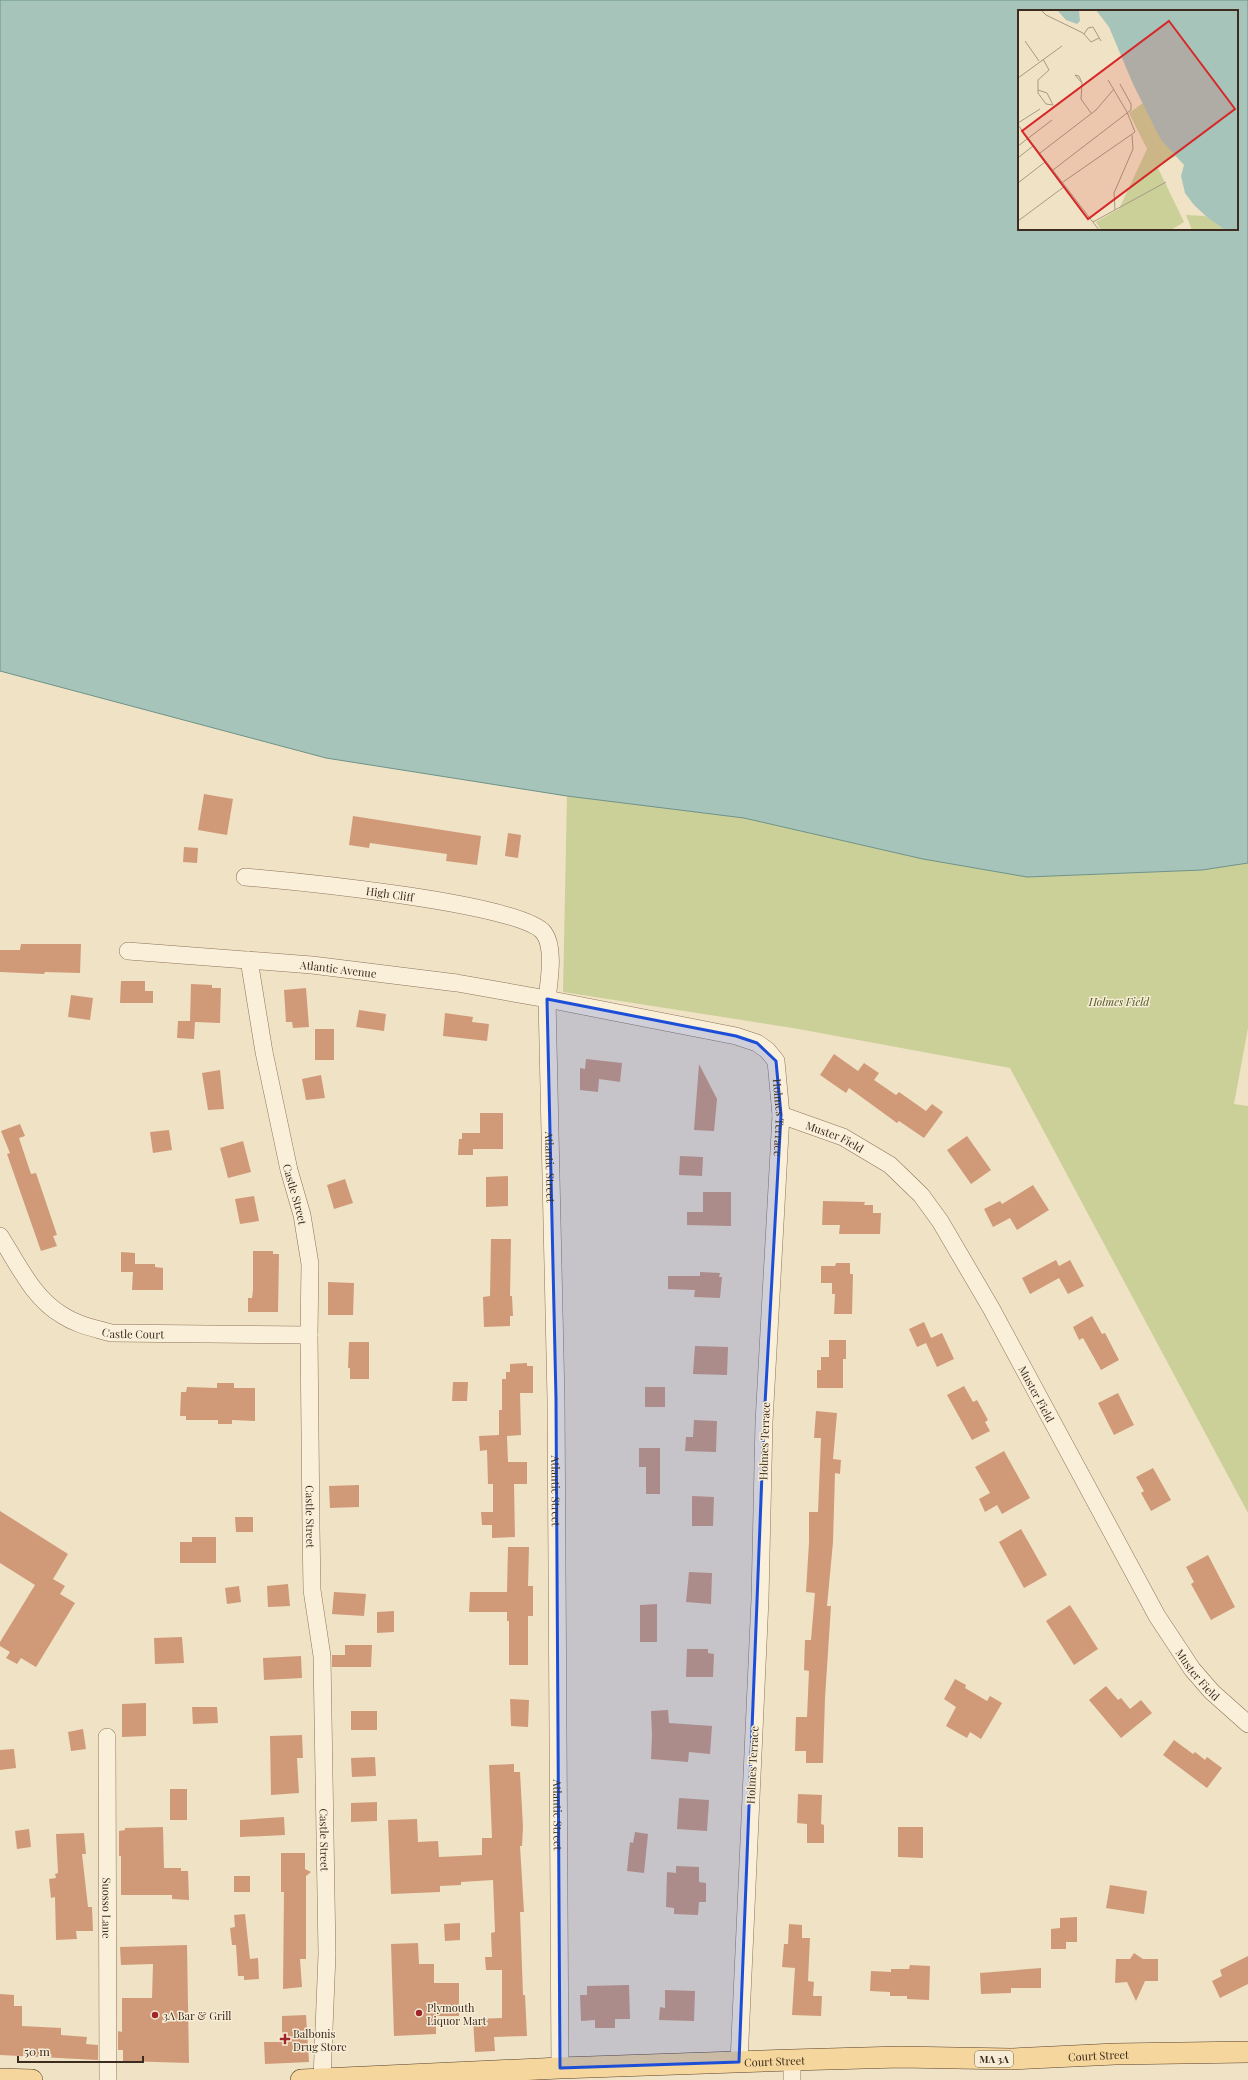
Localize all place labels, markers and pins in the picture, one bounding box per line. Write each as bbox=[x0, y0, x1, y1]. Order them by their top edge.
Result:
place label: Plymouth Liquor Mart bbox=[427, 2000, 487, 2028]
place label: 3A Bar & Grill bbox=[163, 2008, 231, 2023]
marker: Plymouth Liquor Mart bbox=[414, 2008, 424, 2018]
marker: 3A Bar & Grill bbox=[150, 2010, 160, 2020]
place label: Balbonis Drug Store bbox=[293, 2026, 347, 2054]
marker: Balbonis Drug Store bbox=[280, 2034, 290, 2044]

